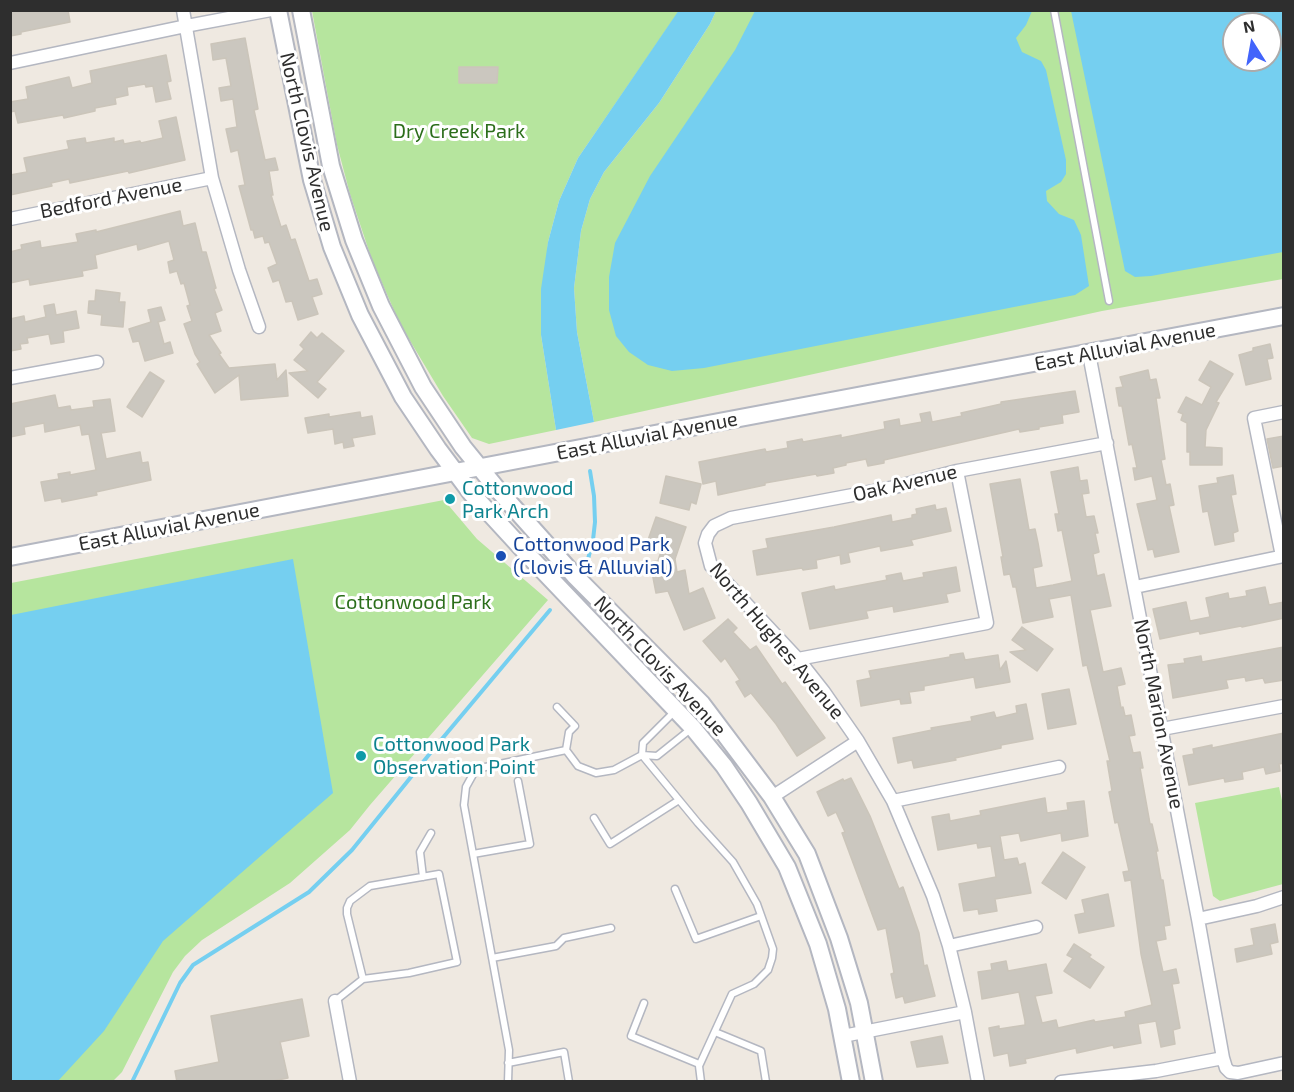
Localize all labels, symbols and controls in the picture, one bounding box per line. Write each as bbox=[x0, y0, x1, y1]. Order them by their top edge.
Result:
north arrow bbox=[1222, 12, 1282, 72]
text: N bbox=[1241, 15, 1256, 36]
street label: North Clovis Avenue bbox=[275, 50, 339, 234]
park label: Dry Creek Park bbox=[393, 119, 525, 143]
street label: Bedford Avenue bbox=[38, 172, 184, 224]
street label: East Alluvial Avenue bbox=[1032, 318, 1218, 376]
street label: East Alluvial Avenue bbox=[554, 407, 740, 465]
street label: Oak Avenue bbox=[851, 459, 959, 507]
place label: Cottonwood Park Arch bbox=[462, 476, 574, 523]
marker: Cottonwood Park Arch bbox=[443, 492, 457, 506]
street label: East Alluvial Avenue bbox=[76, 498, 262, 556]
place label: Cottonwood Park (Clovis & Alluvial) bbox=[513, 532, 673, 579]
marker: Cottonwood Park (Clovis & Alluvial) bbox=[494, 549, 508, 563]
street label: North Hughes Avenue bbox=[704, 558, 850, 724]
park label: Cottonwood Park bbox=[335, 590, 491, 614]
street label: North Clovis Avenue bbox=[589, 591, 731, 741]
street label: North Marion Avenue bbox=[1129, 617, 1189, 811]
place label: Cottonwood Park Observation Point bbox=[373, 732, 535, 779]
marker: Cottonwood Park Observation Point bbox=[354, 749, 368, 763]

